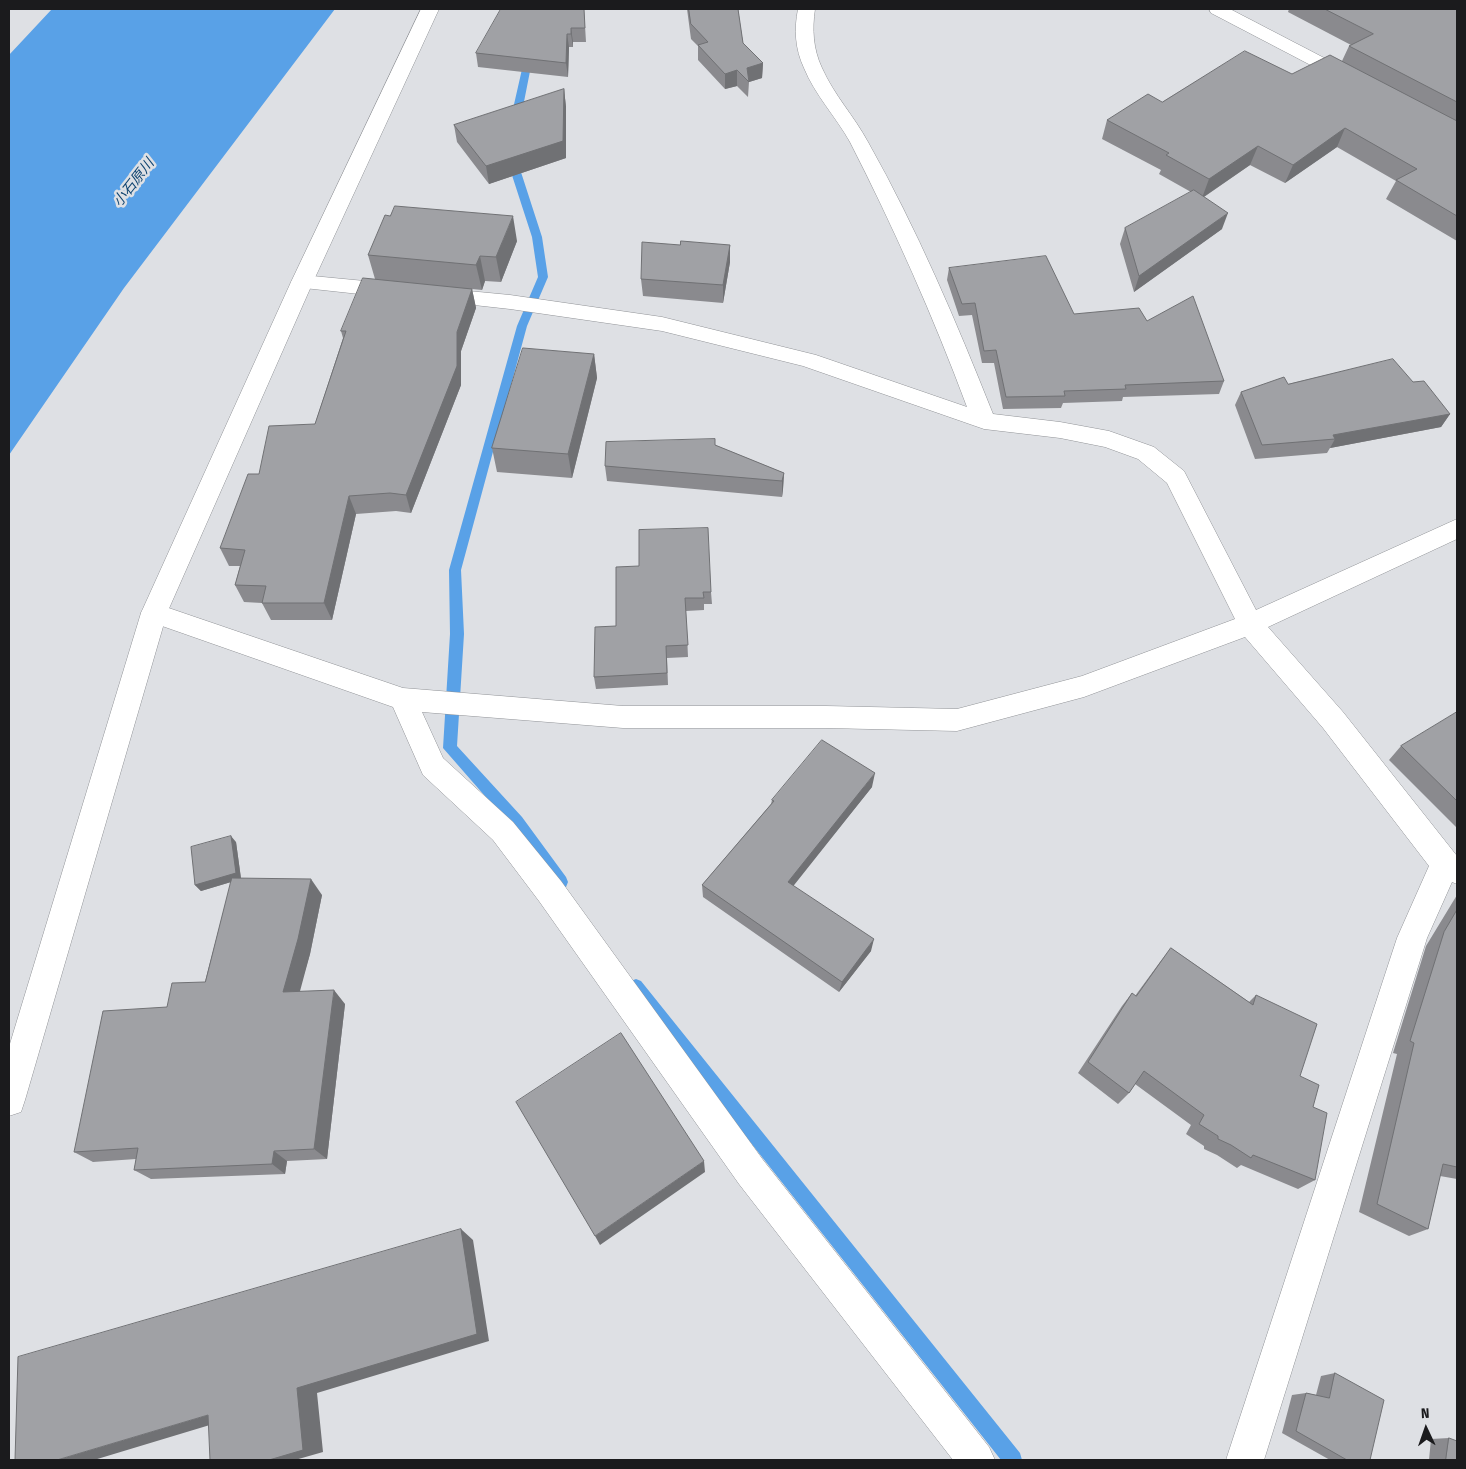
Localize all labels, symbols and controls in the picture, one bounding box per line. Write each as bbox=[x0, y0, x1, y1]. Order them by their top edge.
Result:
water label: 小石原川 bbox=[110, 156, 158, 210]
north arrow bbox=[1401, 1404, 1451, 1454]
text: N bbox=[1421, 1405, 1430, 1422]

